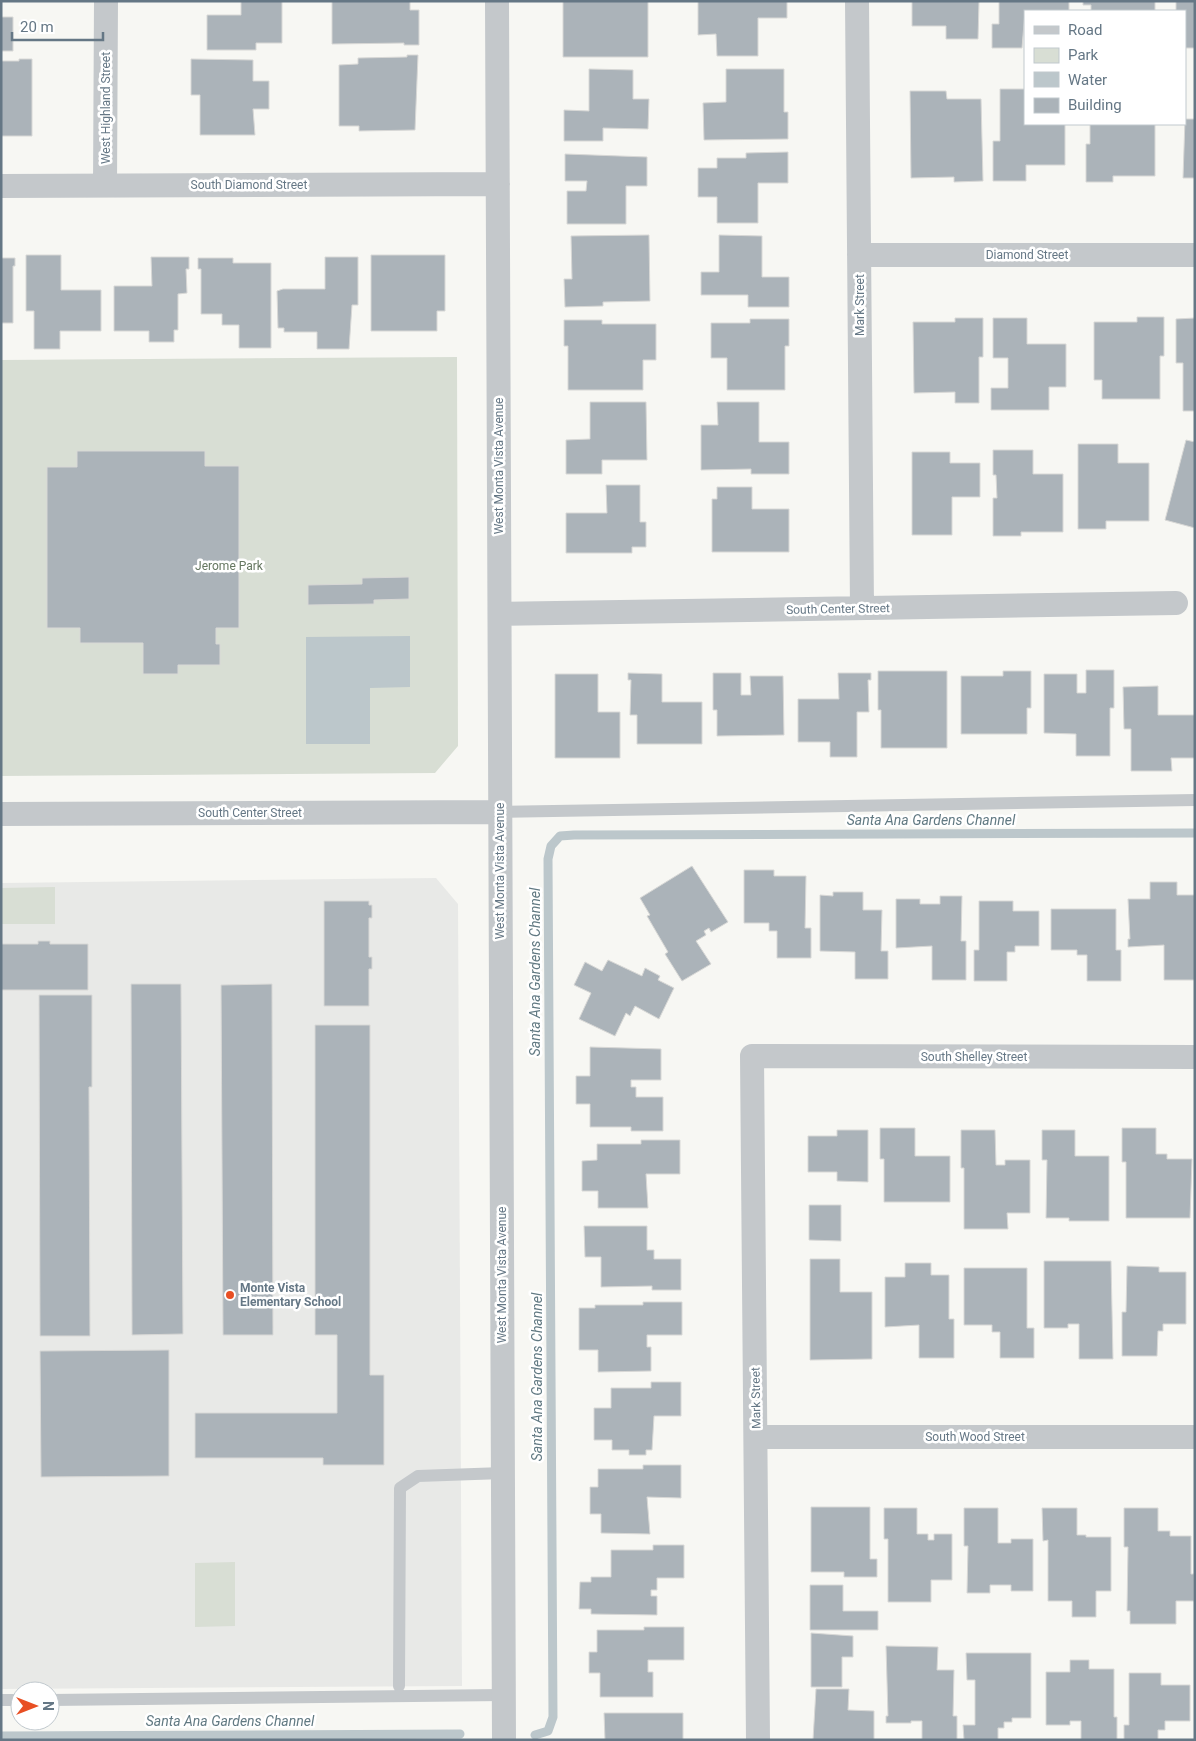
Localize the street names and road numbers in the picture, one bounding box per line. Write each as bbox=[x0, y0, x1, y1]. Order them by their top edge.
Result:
street label: West Highland Street bbox=[99, 52, 113, 164]
street label: South Diamond Street bbox=[191, 178, 307, 192]
street label: Diamond Street bbox=[986, 248, 1068, 262]
street label: Mark Street bbox=[853, 274, 867, 336]
street label: West Monta Vista Avenue bbox=[492, 398, 506, 534]
street label: South Center Street bbox=[786, 601, 890, 617]
street label: West Monta Vista Avenue bbox=[493, 803, 507, 939]
street label: South Center Street bbox=[198, 806, 302, 820]
street label: South Shelley Street bbox=[921, 1050, 1027, 1064]
street label: West Monta Vista Avenue bbox=[495, 1207, 509, 1343]
street label: Mark Street bbox=[748, 1367, 764, 1429]
street label: South Wood Street bbox=[925, 1430, 1025, 1444]

